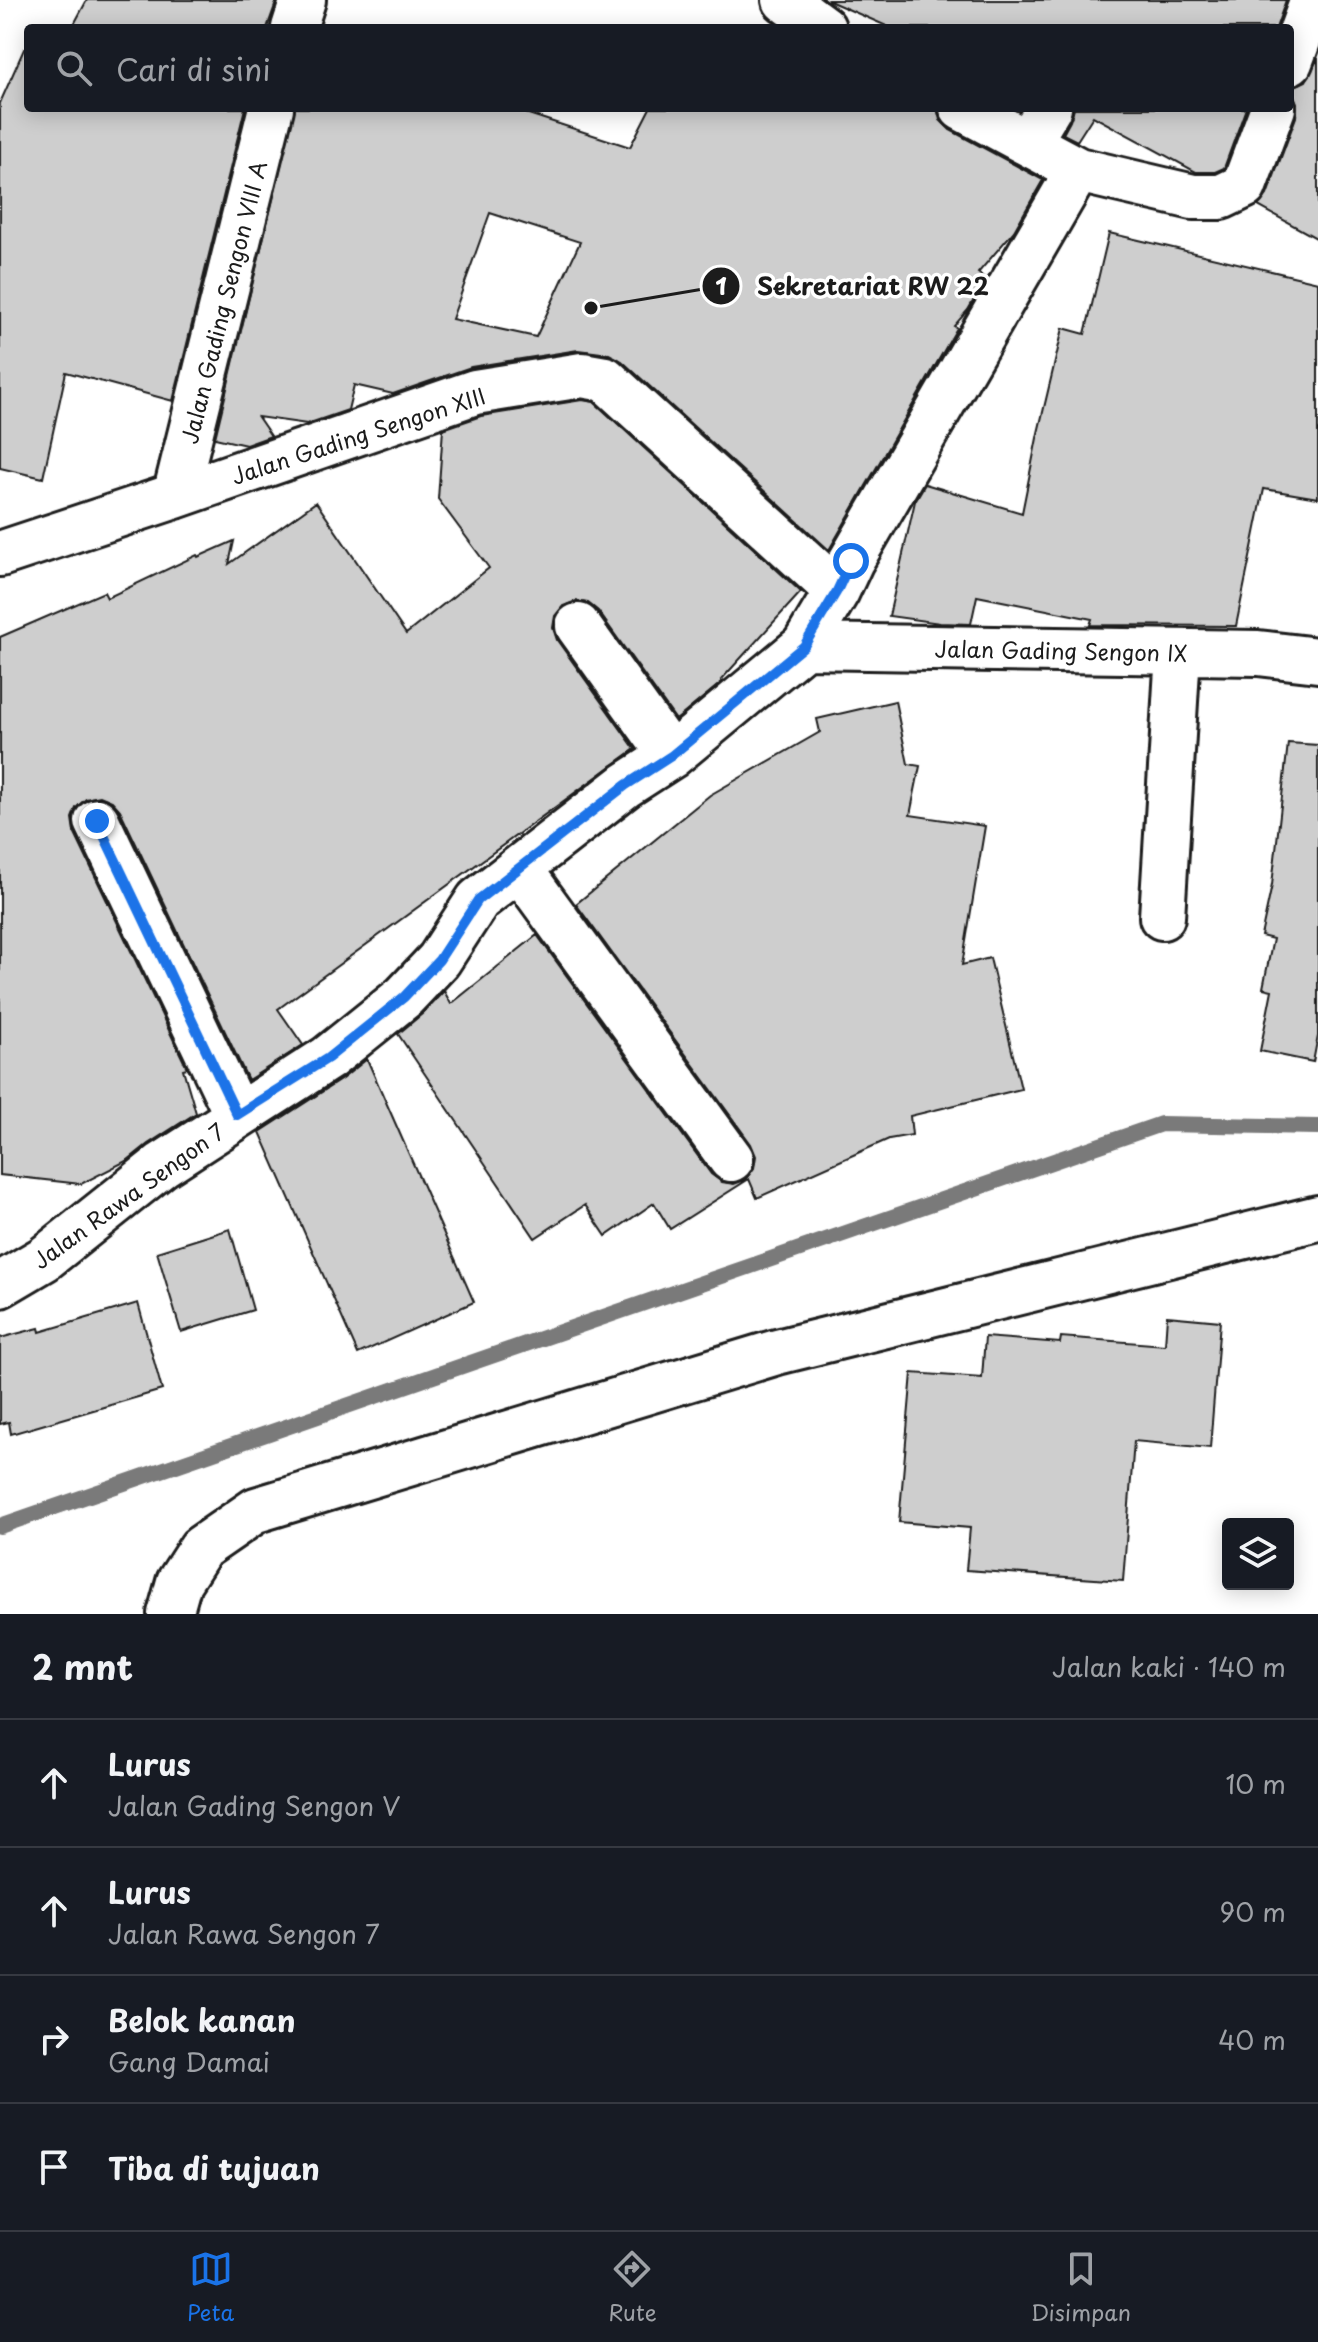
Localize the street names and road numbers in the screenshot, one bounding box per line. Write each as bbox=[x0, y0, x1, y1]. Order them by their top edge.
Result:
street label: Jalan Gading Sengon VIII A bbox=[172, 157, 274, 447]
street label: Jalan Gading Sengon XIII bbox=[227, 378, 489, 492]
street label: Jalan Gading Sengon IX bbox=[934, 631, 1188, 669]
street label: Jalan Rawa Sengon 7 bbox=[25, 1114, 231, 1276]

